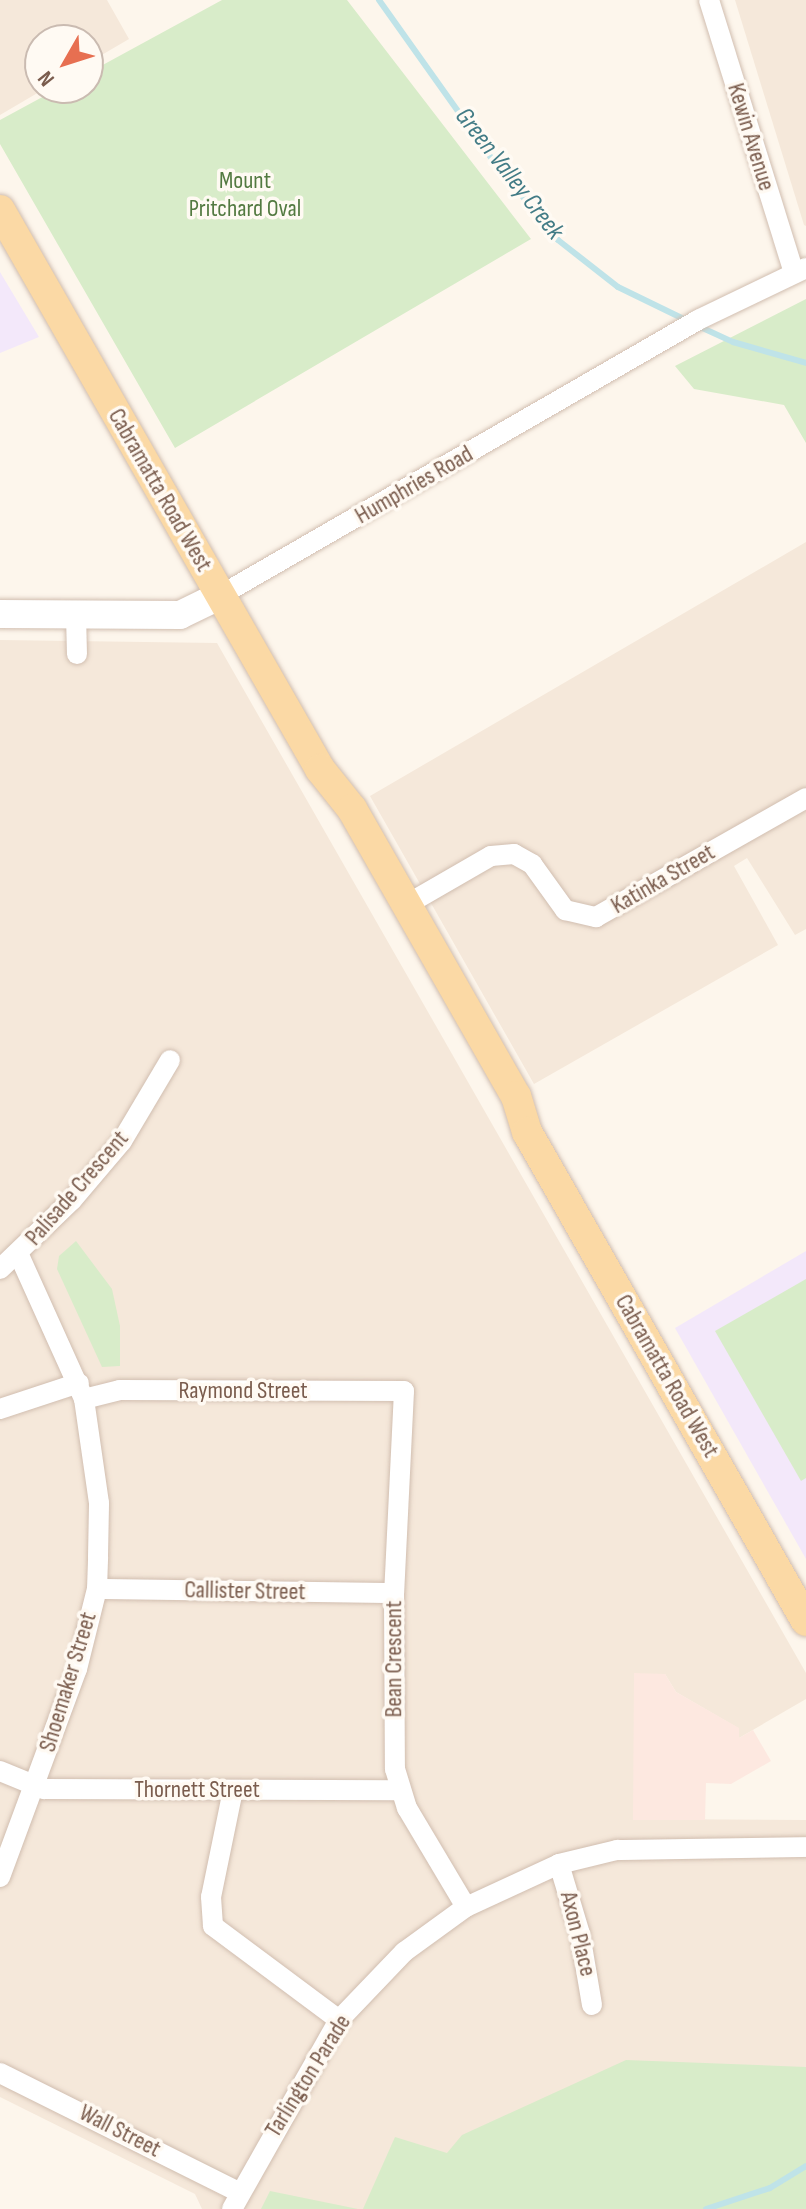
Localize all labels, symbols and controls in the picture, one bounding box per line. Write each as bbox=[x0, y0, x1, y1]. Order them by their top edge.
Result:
north arrow bbox=[24, 24, 104, 104]
text: N bbox=[32, 65, 61, 91]
street label: Kewin Avenue bbox=[721, 80, 781, 194]
water label: Green Valley Creek bbox=[448, 102, 570, 246]
park label: Mount Pritchard Oval bbox=[189, 167, 301, 223]
street label: Cabramatta Road West bbox=[102, 404, 218, 576]
street label: Humphries Road bbox=[350, 440, 478, 530]
street label: Katinka Street bbox=[606, 838, 720, 920]
street label: Palisade Crescent bbox=[19, 1125, 135, 1251]
street label: Cabramatta Road West bbox=[609, 1290, 725, 1462]
street label: Raymond Street bbox=[178, 1377, 308, 1405]
street label: Callister Street bbox=[184, 1576, 306, 1606]
street label: Bean Crescent bbox=[380, 1601, 408, 1717]
street label: Shoemaker Street bbox=[33, 1609, 103, 1755]
street label: Thornett Street bbox=[134, 1776, 260, 1804]
street label: Axon Place bbox=[554, 1889, 602, 1979]
street label: Tarlington Parade bbox=[259, 2009, 357, 2143]
street label: Wall Street bbox=[74, 2098, 166, 2164]

